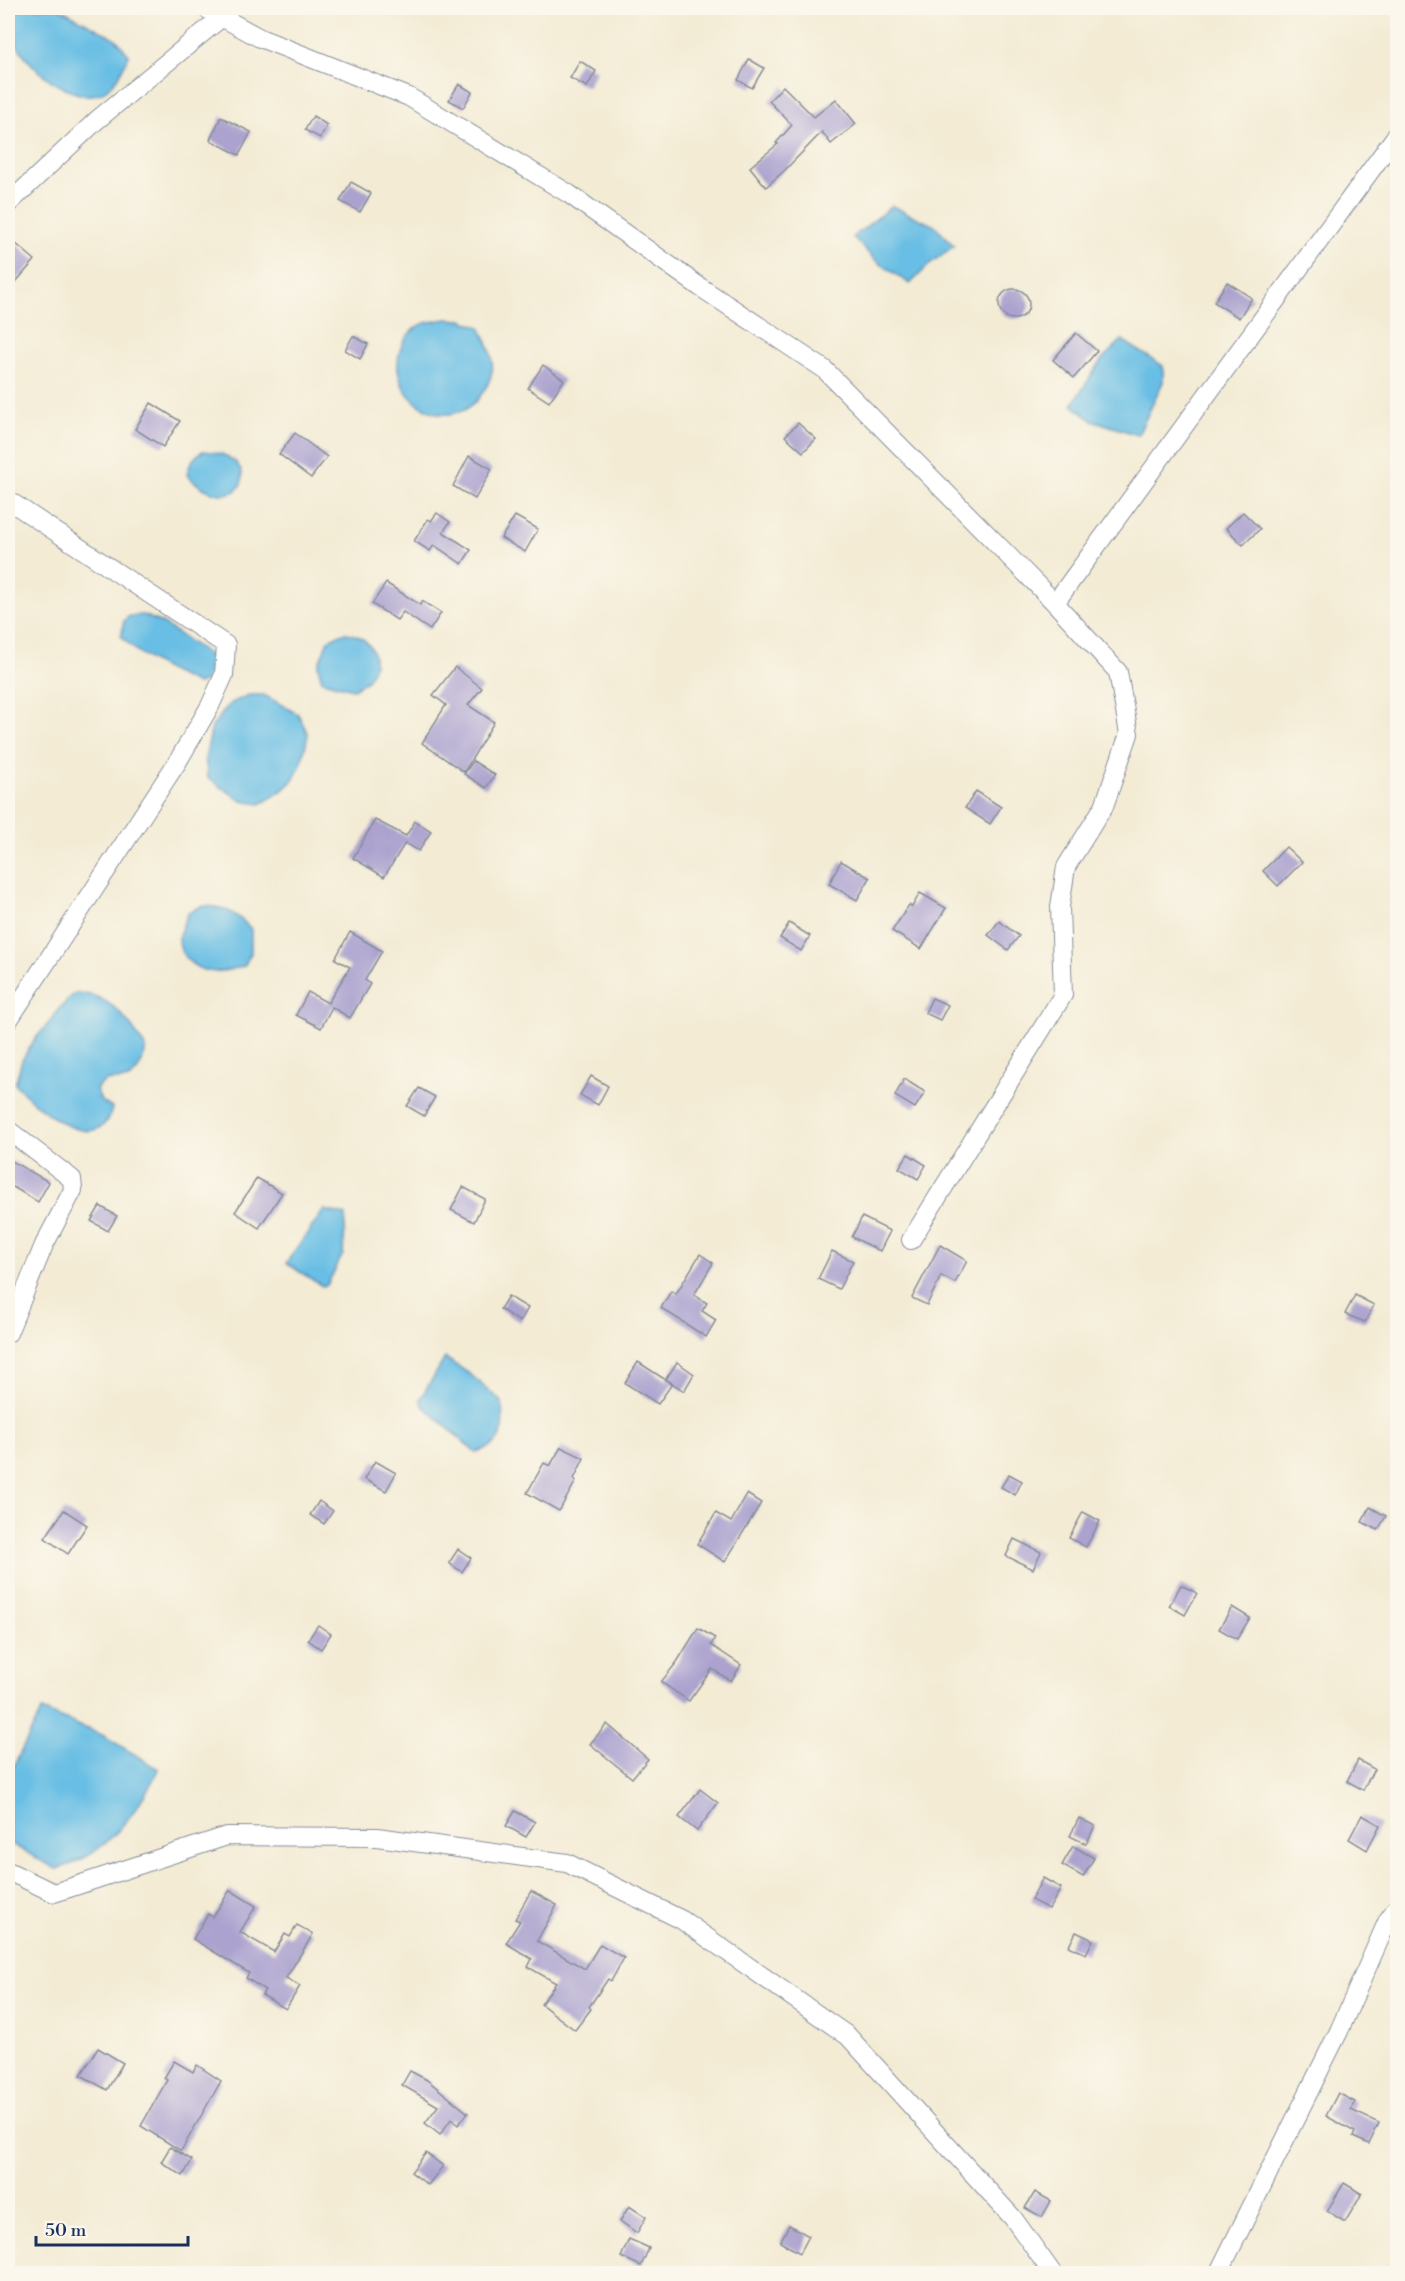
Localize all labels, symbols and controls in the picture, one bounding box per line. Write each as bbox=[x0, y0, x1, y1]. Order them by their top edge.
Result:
scale bar bbox=[36, 2209, 188, 2247]
text: 50 m bbox=[45, 2219, 87, 2242]

